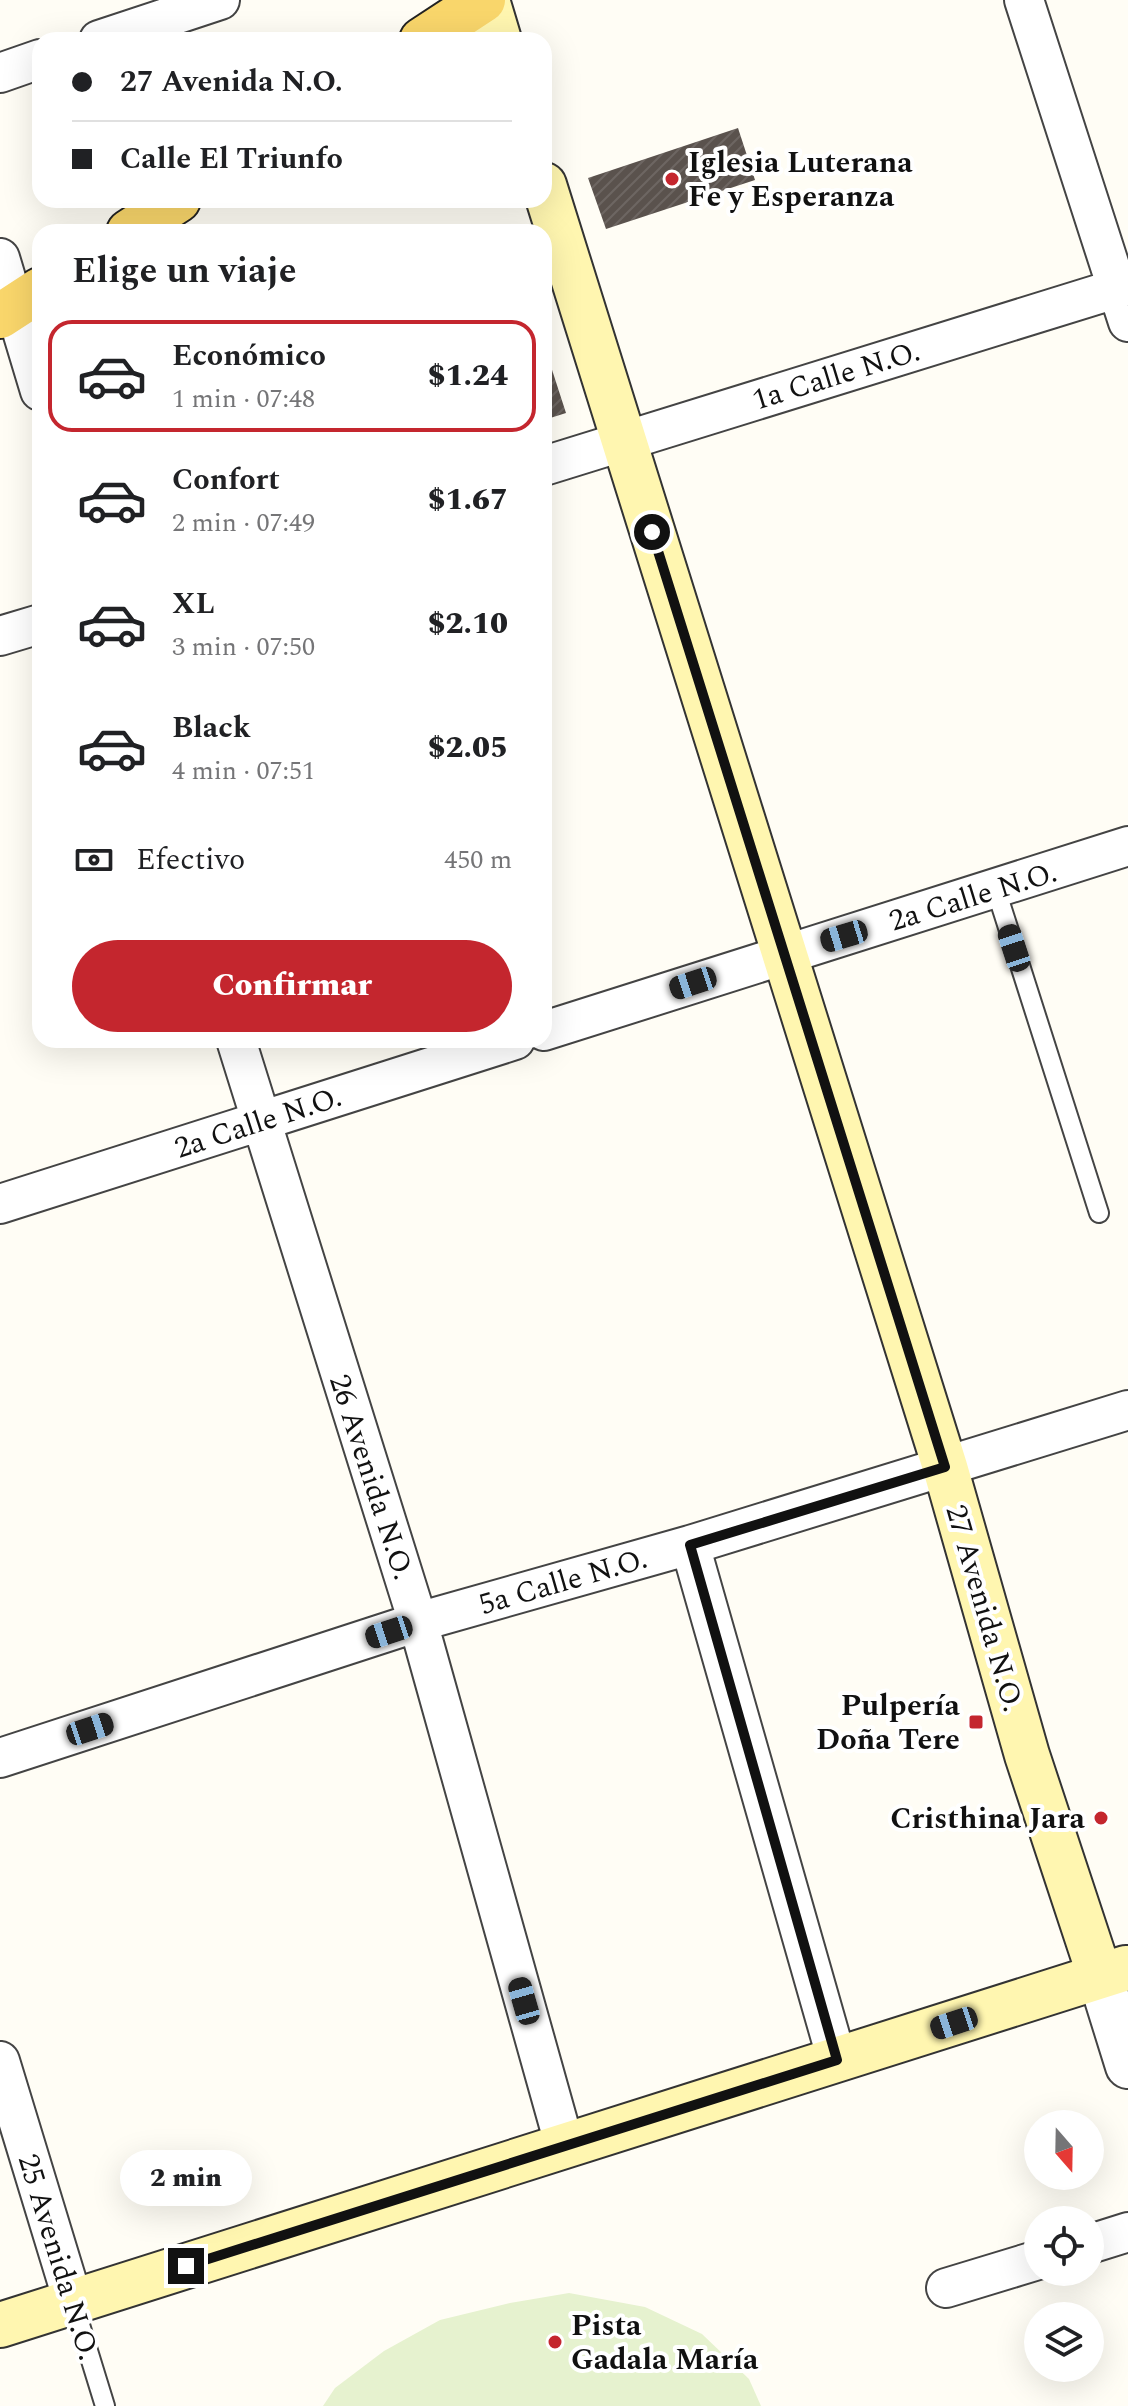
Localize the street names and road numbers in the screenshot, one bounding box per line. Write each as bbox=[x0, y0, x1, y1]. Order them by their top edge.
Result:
street label: 1a Calle N.O. bbox=[747, 329, 926, 423]
street label: 2a Calle N.O. bbox=[884, 850, 1063, 944]
street label: 2a Calle N.O. bbox=[169, 1074, 348, 1172]
street label: 26 Avenida N.O. bbox=[316, 1369, 426, 1586]
street label: 27 Avenida N.O. bbox=[932, 1499, 1036, 1717]
street label: 5a Calle N.O. bbox=[474, 1536, 653, 1628]
street label: 25 Avenida N.O. bbox=[5, 2148, 111, 2366]

